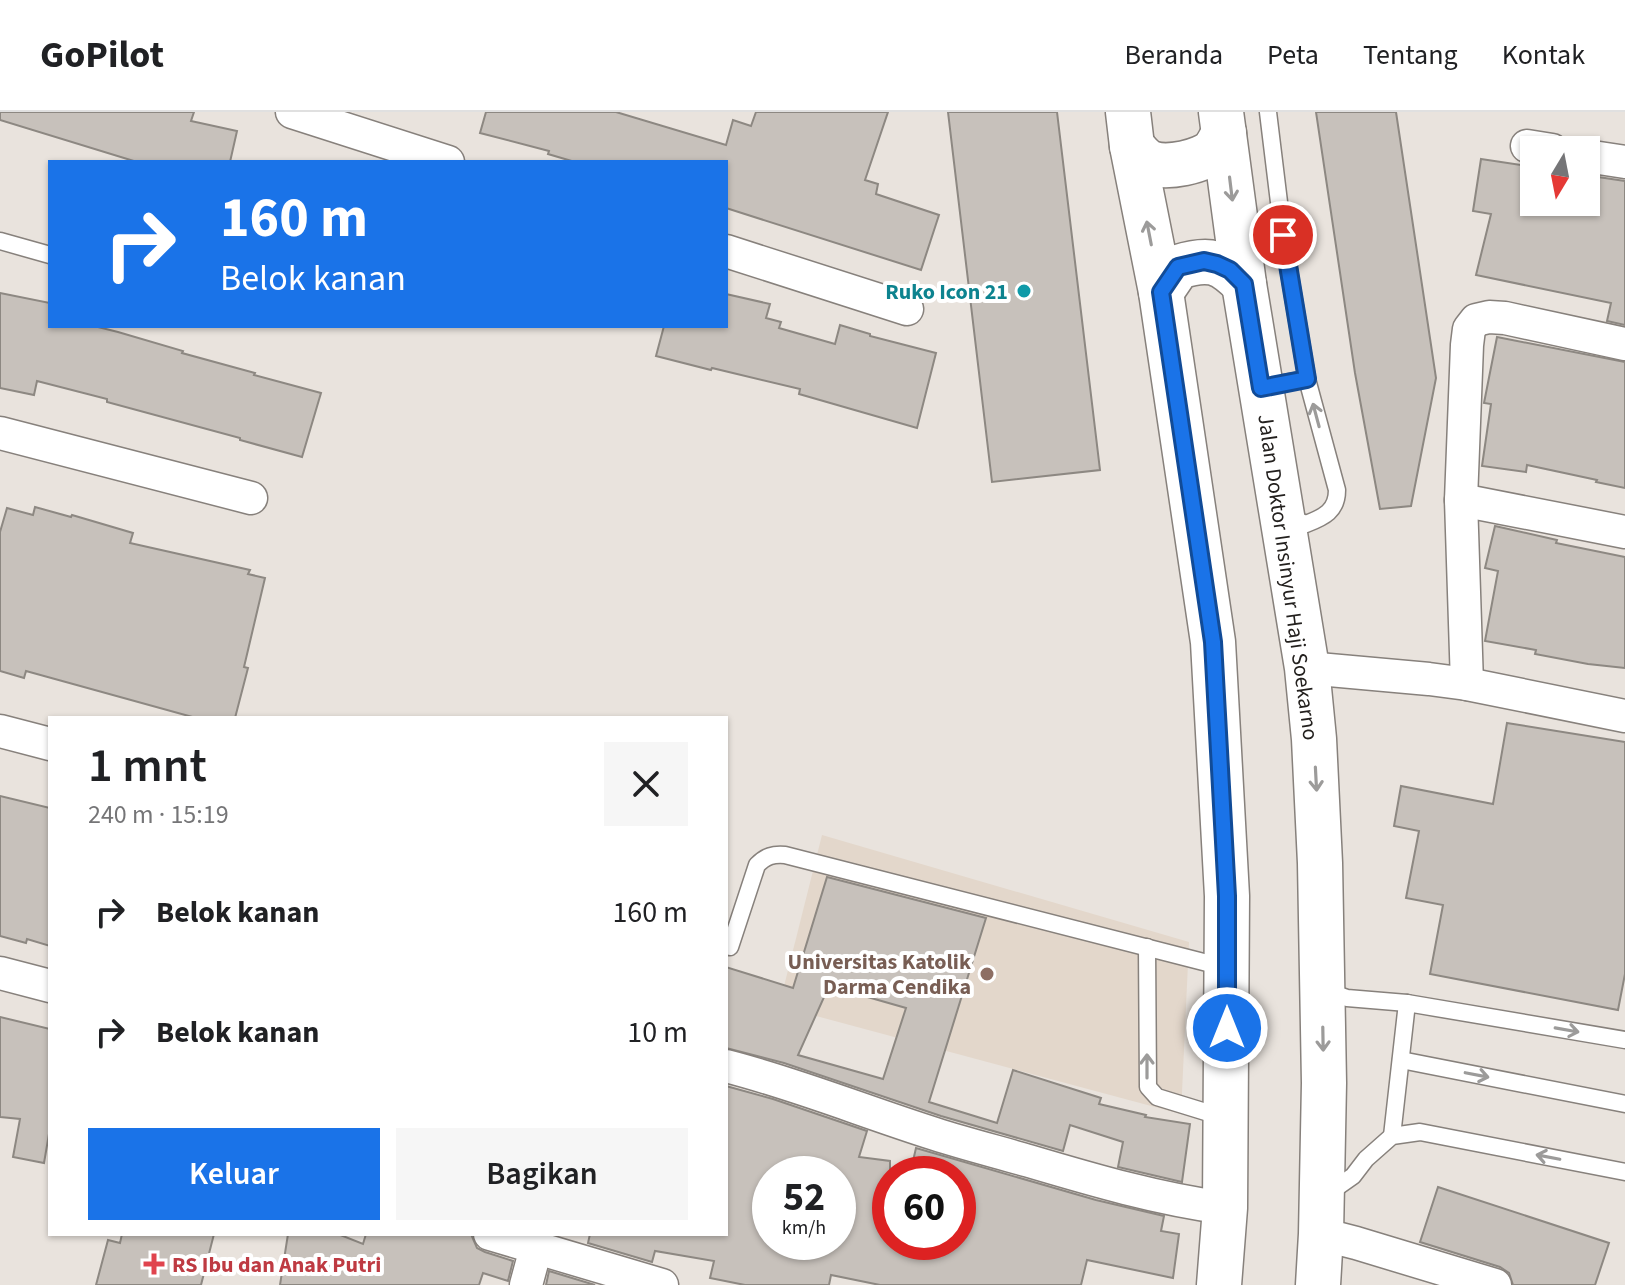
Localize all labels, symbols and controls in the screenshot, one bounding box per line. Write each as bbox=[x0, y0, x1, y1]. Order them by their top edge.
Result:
text: GoPilot bbox=[40, 28, 164, 82]
text: Beranda bbox=[1125, 35, 1223, 75]
text: Peta bbox=[1267, 35, 1319, 75]
text: Tentang bbox=[1363, 35, 1458, 75]
text: Kontak bbox=[1502, 35, 1585, 75]
north arrow bbox=[1520, 136, 1600, 216]
map controls bbox=[1520, 136, 1600, 216]
one-way arrow bbox=[1224, 175, 1239, 202]
text: 160 m bbox=[220, 179, 368, 258]
icon: right bbox=[88, 192, 192, 296]
pin bbox=[1249, 201, 1317, 269]
icon: arrive bbox=[1261, 213, 1305, 257]
one-way arrow bbox=[1141, 220, 1156, 246]
text: Belok kanan bbox=[220, 253, 406, 304]
place label: Ruko Icon 21 bbox=[885, 276, 1008, 308]
marker: Ruko Icon 21 bbox=[1015, 282, 1033, 300]
one-way arrow bbox=[1308, 402, 1323, 428]
street label: Jalan Doktor Insinyur Haji Soekarno bbox=[1249, 412, 1327, 742]
text: 1 mnt bbox=[88, 732, 207, 800]
button: close bbox=[604, 742, 688, 826]
one-way arrow bbox=[1308, 765, 1323, 792]
text: 240 m · 15:19 bbox=[88, 796, 229, 833]
icon: right bbox=[88, 890, 132, 934]
text: Belok kanan bbox=[156, 891, 319, 934]
text: 160 m bbox=[612, 891, 688, 934]
place label: Universitas Katolik Darma Cendika bbox=[788, 946, 971, 1003]
marker: Universitas Katolik Darma Cendika bbox=[978, 965, 996, 983]
position arrow bbox=[1185, 986, 1269, 1070]
icon: right bbox=[88, 1010, 132, 1054]
text: Belok kanan bbox=[156, 1011, 319, 1054]
text: 10 m bbox=[627, 1011, 688, 1054]
one-way arrow bbox=[1554, 1023, 1579, 1038]
one-way arrow bbox=[1316, 1025, 1331, 1052]
one-way arrow bbox=[1139, 1053, 1154, 1080]
one-way arrow bbox=[1464, 1068, 1490, 1083]
button: Keluar bbox=[88, 1128, 380, 1220]
button: Bagikan bbox=[396, 1128, 688, 1220]
one-way arrow bbox=[1536, 1149, 1562, 1164]
speed limit sign: 60 bbox=[872, 1156, 976, 1260]
text: 52 bbox=[783, 1169, 825, 1226]
text: km/h bbox=[782, 1214, 826, 1242]
place label: RS Ibu dan Anak Putri bbox=[172, 1249, 381, 1281]
marker: RS Ibu dan Anak Putri bbox=[143, 1253, 165, 1275]

